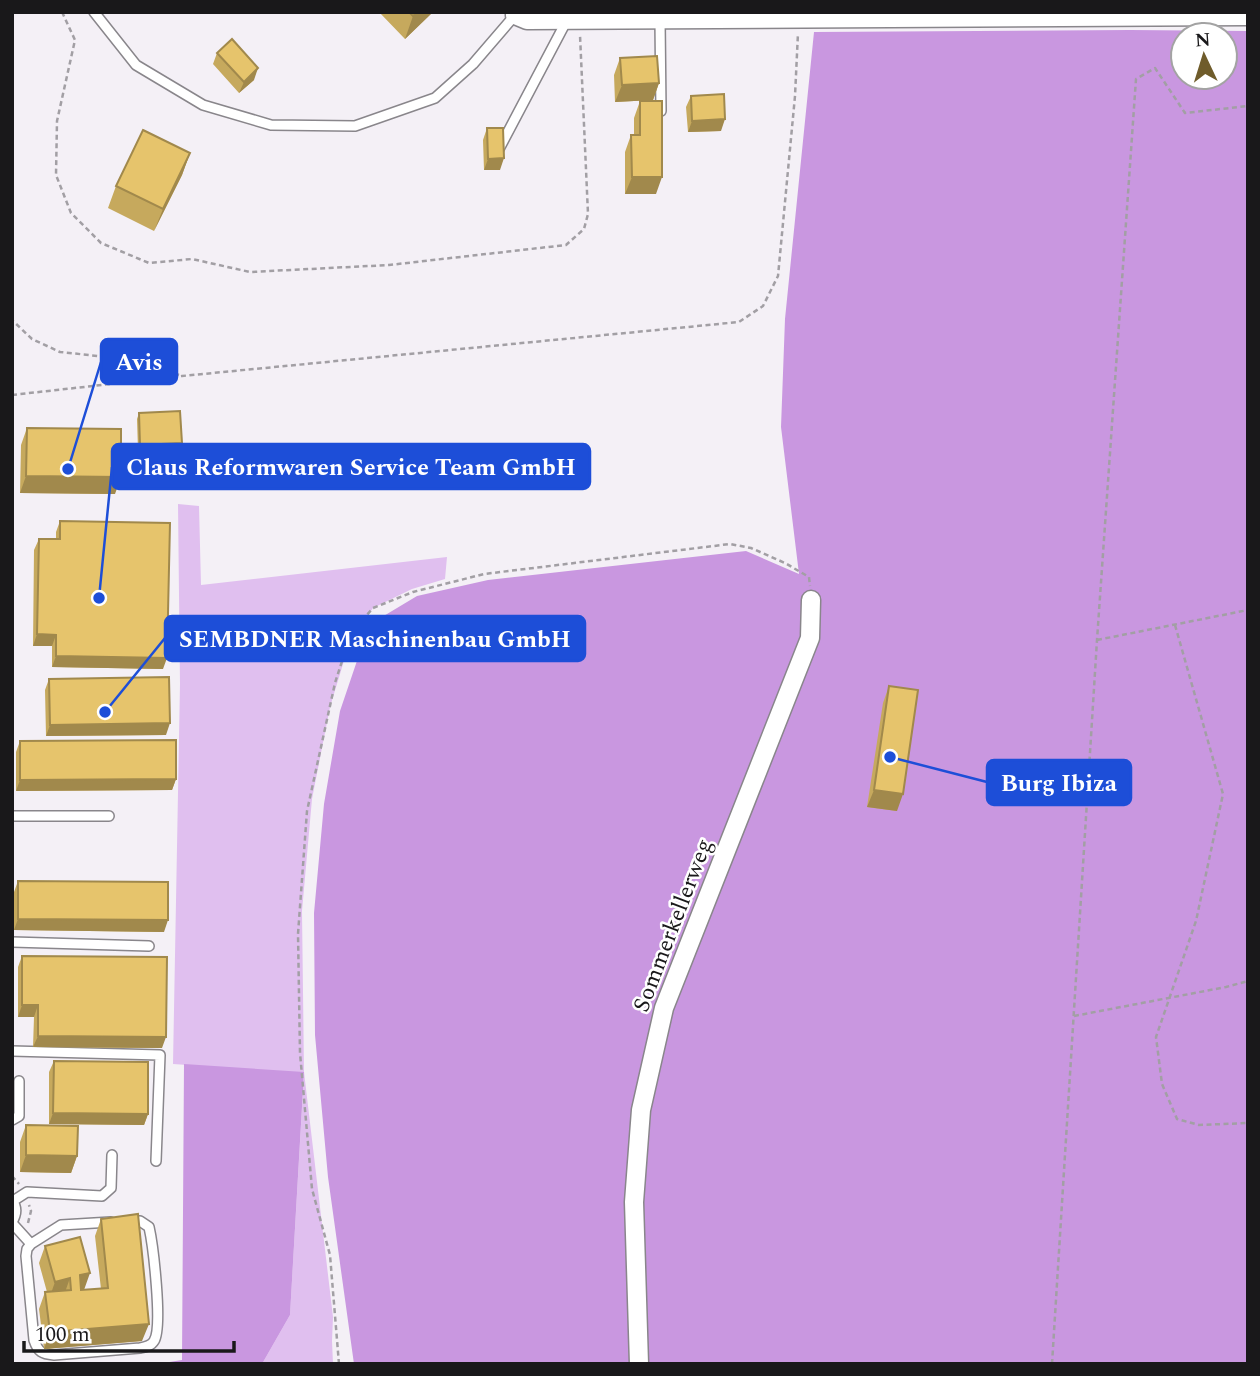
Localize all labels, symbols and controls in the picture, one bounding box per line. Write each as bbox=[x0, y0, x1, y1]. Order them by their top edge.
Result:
north arrow bbox=[1169, 21, 1239, 91]
text: N bbox=[1194, 26, 1212, 56]
callout: Avis bbox=[101, 339, 177, 384]
text: Avis bbox=[115, 345, 163, 381]
callout: Claus Reformwaren Service Team GmbH bbox=[112, 444, 590, 489]
text: Claus Reformwaren Service Team GmbH bbox=[126, 450, 576, 486]
callout: SEMBDNER Maschinenbau GmbH bbox=[165, 616, 585, 661]
text: SEMBDNER Maschinenbau GmbH bbox=[179, 622, 571, 658]
callout: Burg Ibiza bbox=[987, 760, 1131, 805]
text: Burg Ibiza bbox=[1001, 766, 1118, 802]
street label: Sommerkellerweg bbox=[624, 834, 723, 1017]
scale bar bbox=[24, 1310, 234, 1354]
text: 100 m bbox=[35, 1319, 90, 1351]

